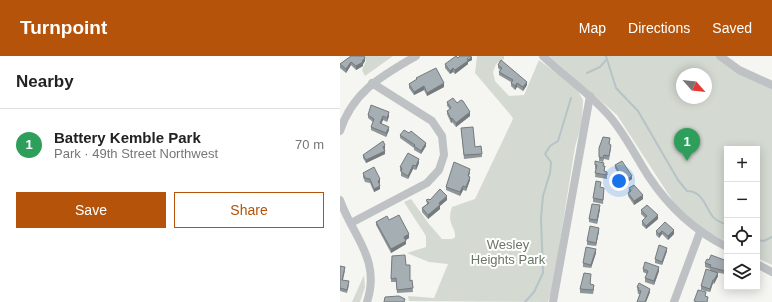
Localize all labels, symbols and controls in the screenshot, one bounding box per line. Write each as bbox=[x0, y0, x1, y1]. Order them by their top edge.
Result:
text: Turnpoint bbox=[20, 17, 107, 38]
text: Map bbox=[579, 20, 606, 36]
text: Directions bbox=[628, 20, 690, 36]
text: Saved bbox=[712, 20, 752, 36]
north arrow bbox=[676, 68, 712, 104]
text: Nearby bbox=[16, 72, 74, 91]
pin: 1 bbox=[674, 128, 700, 161]
text: Battery Kemble Park bbox=[54, 129, 201, 146]
text: 1 bbox=[25, 137, 33, 152]
text: 70 m bbox=[295, 137, 324, 152]
text: Park · 49th Street Northwest bbox=[54, 146, 218, 161]
map controls bbox=[724, 146, 760, 290]
button: + bbox=[724, 146, 760, 182]
your location bbox=[609, 171, 629, 191]
button: − bbox=[724, 182, 760, 218]
button: Save bbox=[16, 192, 166, 228]
button: Share bbox=[174, 192, 324, 228]
button: locate bbox=[724, 218, 760, 254]
park label: Wesley Heights Park bbox=[471, 237, 546, 267]
button: layers bbox=[724, 254, 760, 290]

